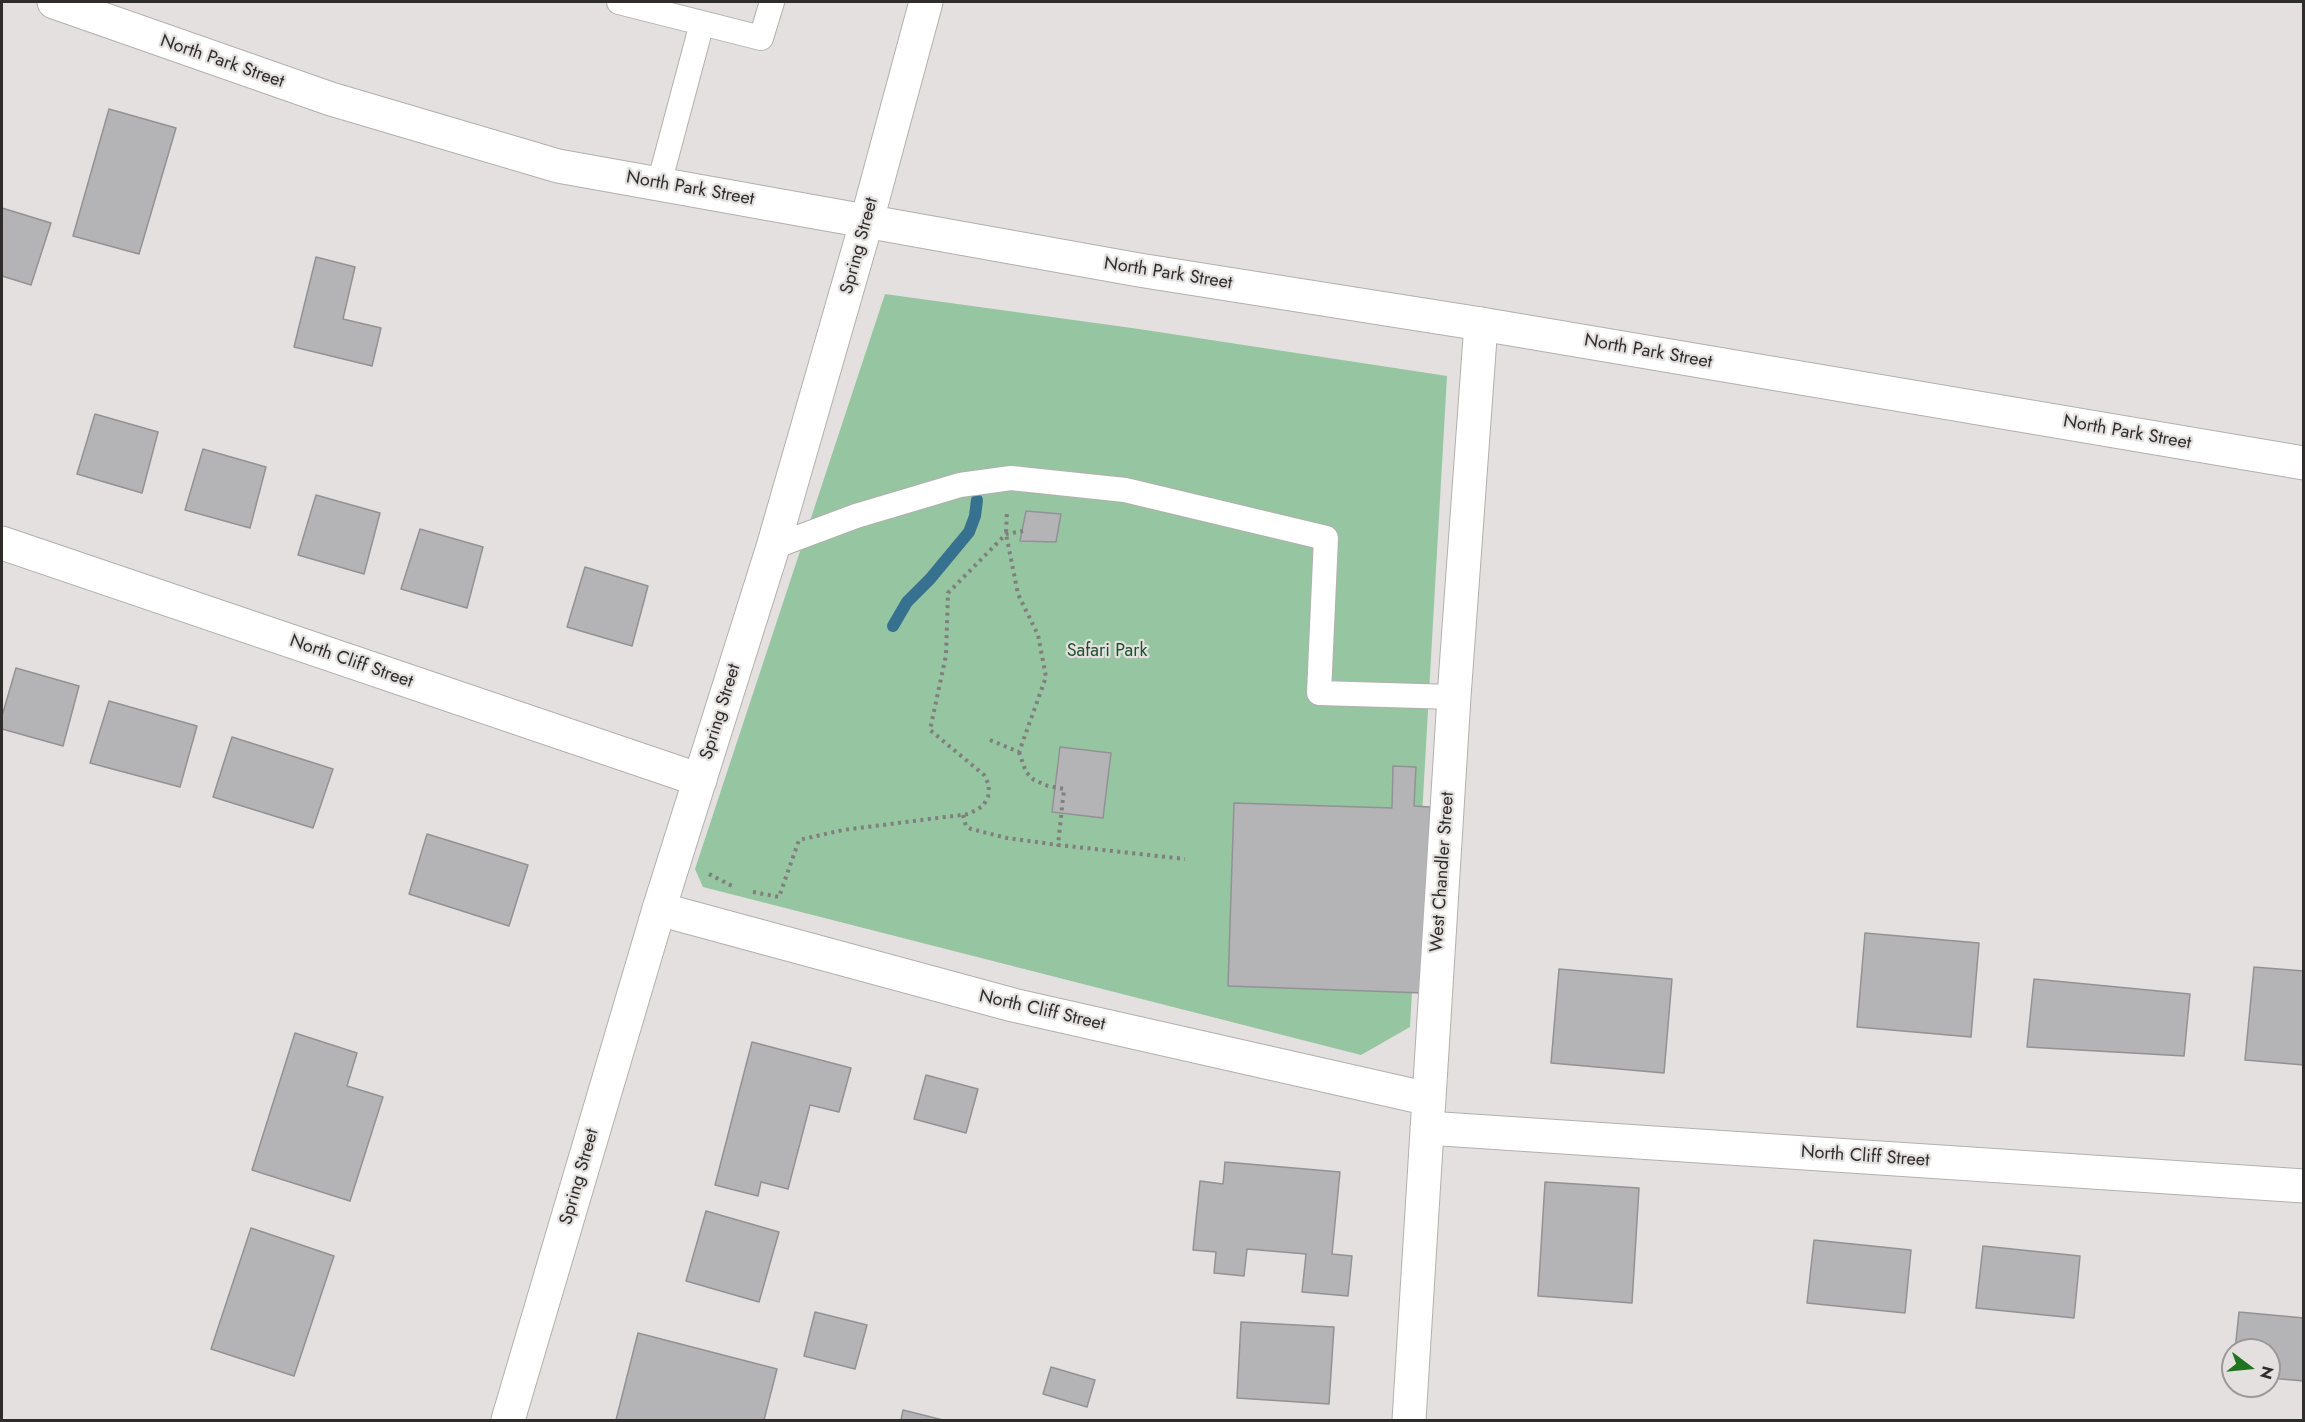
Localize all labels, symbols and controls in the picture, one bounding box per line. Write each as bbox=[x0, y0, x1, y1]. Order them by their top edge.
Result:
street label: North Park Street bbox=[157, 31, 287, 93]
street label: North Park Street bbox=[624, 167, 756, 211]
street label: Spring Street bbox=[837, 195, 883, 297]
street label: North Park Street bbox=[1102, 253, 1234, 295]
street label: North Park Street bbox=[1582, 330, 1714, 374]
street label: North Park Street bbox=[2061, 411, 2193, 455]
street label: North Cliff Street bbox=[287, 631, 415, 693]
park label: Safari Park bbox=[1067, 641, 1147, 663]
street label: Spring Street bbox=[696, 661, 746, 763]
street label: West Chandler Street bbox=[1427, 791, 1459, 953]
street label: North Cliff Street bbox=[977, 986, 1107, 1036]
street label: Spring Street bbox=[556, 1126, 604, 1228]
street label: North Cliff Street bbox=[1800, 1142, 1930, 1172]
north arrow bbox=[2221, 1338, 2281, 1398]
text: N bbox=[2254, 1363, 2280, 1382]

